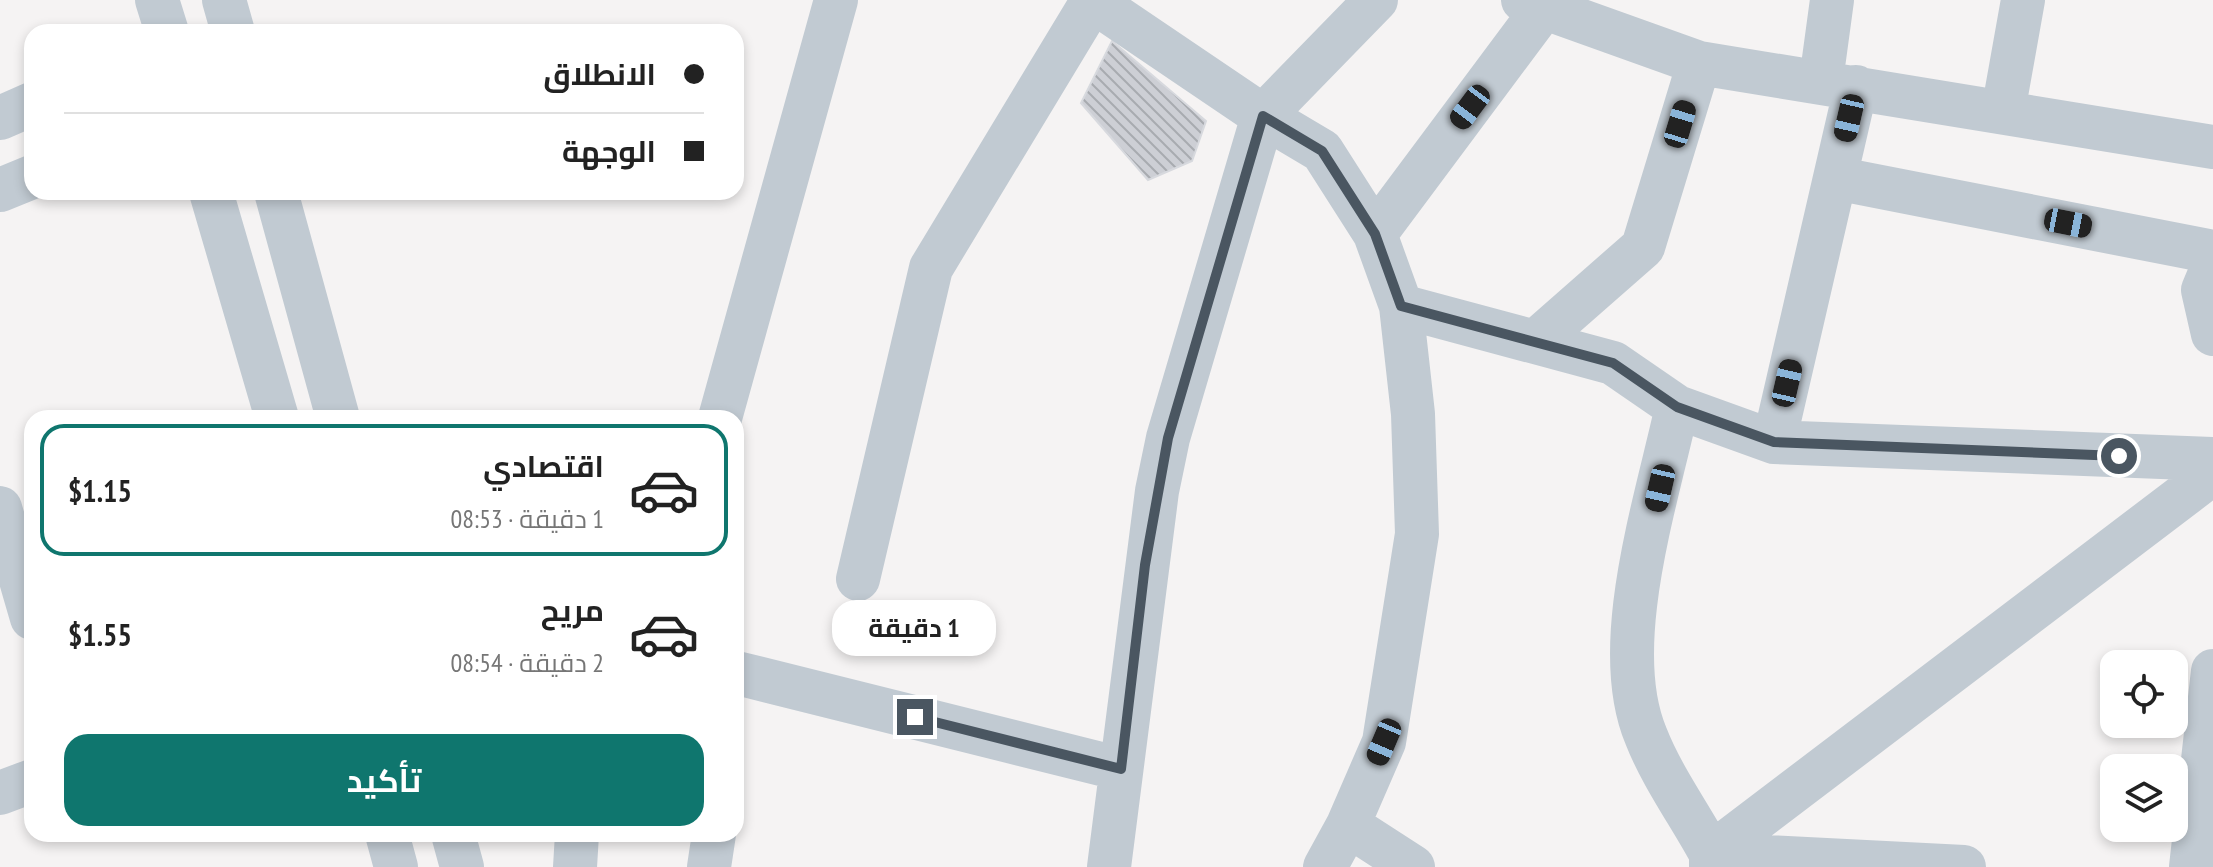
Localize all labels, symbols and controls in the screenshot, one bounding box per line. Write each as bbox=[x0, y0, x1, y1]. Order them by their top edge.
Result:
text: الانطلاق bbox=[543, 54, 656, 93]
car bbox=[1446, 81, 1494, 133]
car bbox=[1832, 92, 1866, 144]
car bbox=[1662, 98, 1698, 150]
text: الوجهة bbox=[562, 131, 656, 170]
car bbox=[2042, 207, 2094, 239]
car bbox=[1770, 357, 1804, 409]
route start bbox=[2101, 438, 2137, 474]
text: اقتصادي bbox=[483, 446, 604, 485]
icon: car bbox=[628, 454, 700, 526]
car bbox=[1643, 462, 1677, 514]
text: $1.15 bbox=[68, 471, 132, 510]
text: 1 دقيقة · 08:53 bbox=[450, 502, 604, 535]
text: مريح bbox=[541, 590, 604, 629]
icon: car bbox=[628, 598, 700, 670]
callout: 1 دقيقة bbox=[833, 601, 997, 657]
text: 1 دقيقة bbox=[868, 611, 960, 644]
text: $1.55 bbox=[68, 615, 132, 654]
text: 2 دقيقة · 08:54 bbox=[450, 646, 604, 679]
map controls bbox=[2100, 650, 2188, 842]
button: locate bbox=[2100, 650, 2188, 738]
route end bbox=[897, 699, 933, 735]
car bbox=[1364, 715, 1404, 769]
button: تأكيد bbox=[64, 734, 704, 826]
button: layers bbox=[2100, 754, 2188, 842]

